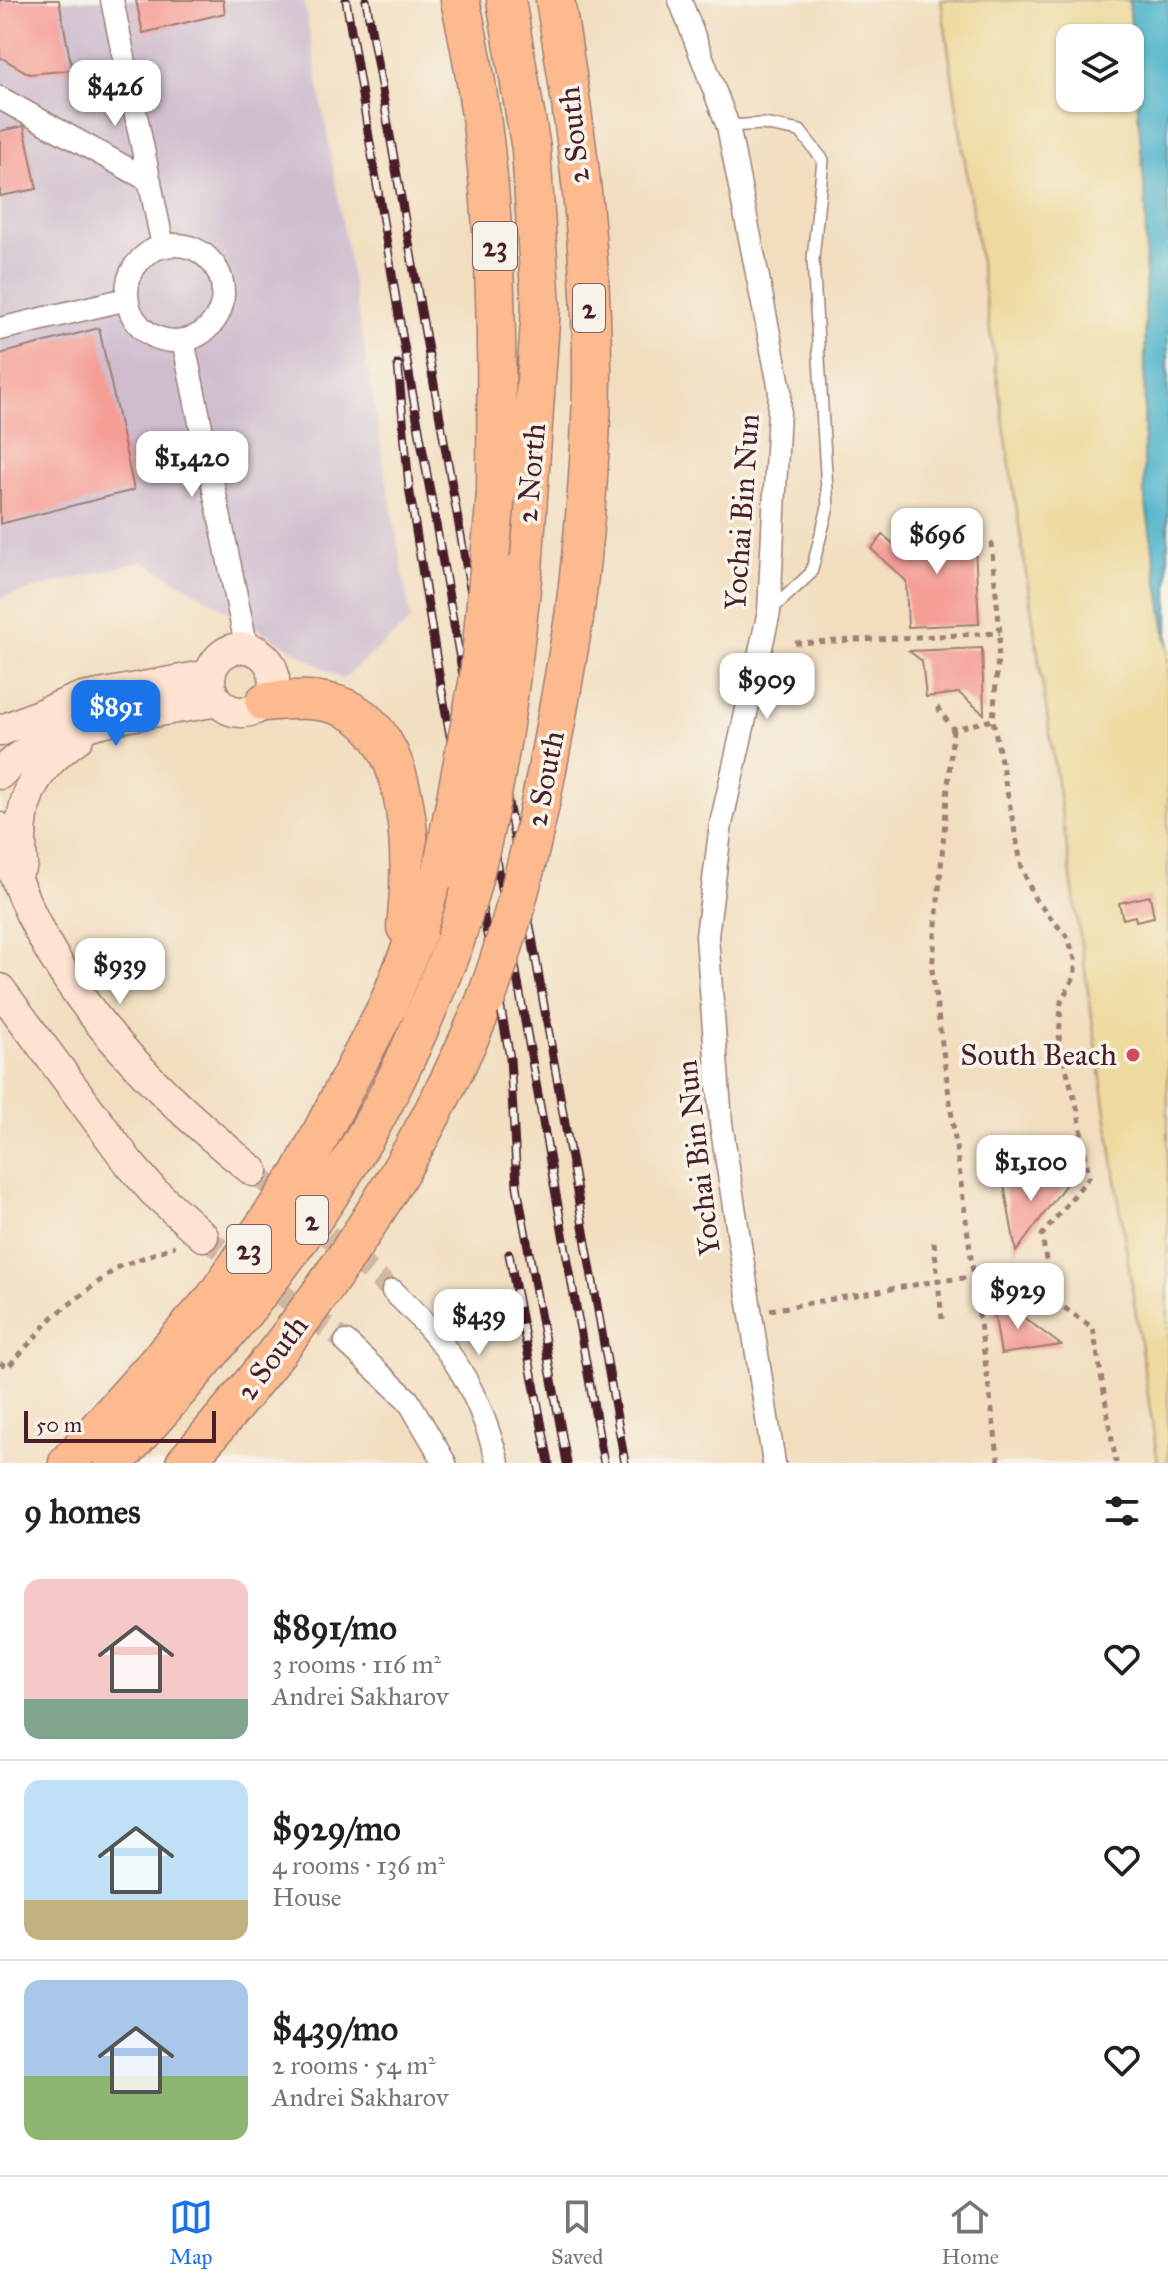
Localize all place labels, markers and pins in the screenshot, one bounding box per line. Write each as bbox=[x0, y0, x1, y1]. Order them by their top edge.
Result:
pin: $426 bbox=[68, 60, 162, 128]
pin: $1,420 bbox=[127, 431, 257, 499]
pin: $696 bbox=[890, 508, 984, 576]
pin: $909 bbox=[720, 653, 814, 721]
pin: $891 bbox=[69, 680, 163, 748]
pin: $939 bbox=[73, 938, 167, 1006]
place label: South Beach bbox=[960, 1037, 1117, 1073]
marker: South Beach bbox=[1124, 1046, 1142, 1064]
pin: $1,100 bbox=[966, 1135, 1096, 1203]
pin: $929 bbox=[971, 1263, 1065, 1331]
pin: $439 bbox=[432, 1289, 526, 1357]

